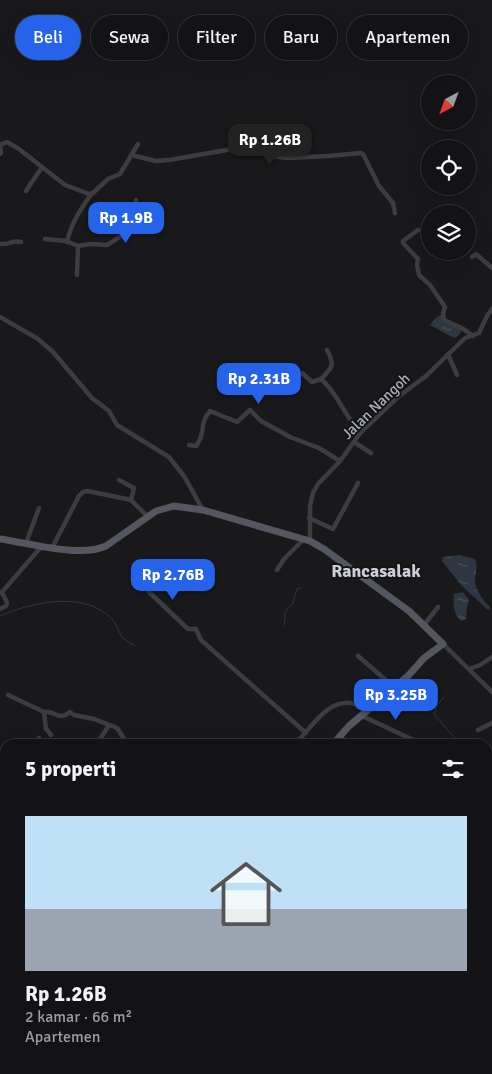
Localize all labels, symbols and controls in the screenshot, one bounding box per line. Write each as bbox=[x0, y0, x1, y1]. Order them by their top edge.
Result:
chip: Beli bbox=[15, 15, 81, 60]
chip: Sewa bbox=[91, 15, 168, 60]
chip: Filter bbox=[178, 15, 255, 60]
chip: Baru bbox=[265, 15, 337, 60]
chip: Apartemen bbox=[347, 15, 468, 60]
north arrow bbox=[421, 75, 476, 130]
map controls bbox=[421, 75, 476, 260]
pin: Rp 1.26B bbox=[218, 124, 322, 166]
text: Rp 1.26B bbox=[239, 130, 301, 150]
button: locate bbox=[421, 140, 476, 195]
pin: Rp 1.9B bbox=[80, 202, 172, 244]
button: layers bbox=[421, 205, 476, 260]
text: Rp 1.9B bbox=[99, 208, 153, 228]
pin: Rp 2.31B bbox=[207, 362, 311, 405]
text: Rp 2.31B bbox=[228, 369, 290, 389]
street label: Jalan Nangoh bbox=[338, 369, 414, 443]
pin: Rp 2.76B bbox=[121, 558, 225, 601]
district label: Rancasalak bbox=[331, 560, 421, 582]
text: Rp 2.76B bbox=[142, 565, 204, 585]
pin: Rp 3.25B bbox=[344, 678, 448, 721]
text: Rp 3.25B bbox=[365, 685, 427, 705]
icon: filters bbox=[439, 755, 467, 783]
text: 5 properti bbox=[25, 756, 116, 782]
icon: home bbox=[201, 849, 291, 939]
text: Rp 1.26B bbox=[25, 981, 107, 1007]
text: 2 kamar · 66 m² bbox=[25, 1007, 132, 1027]
text: Apartemen bbox=[25, 1027, 101, 1047]

